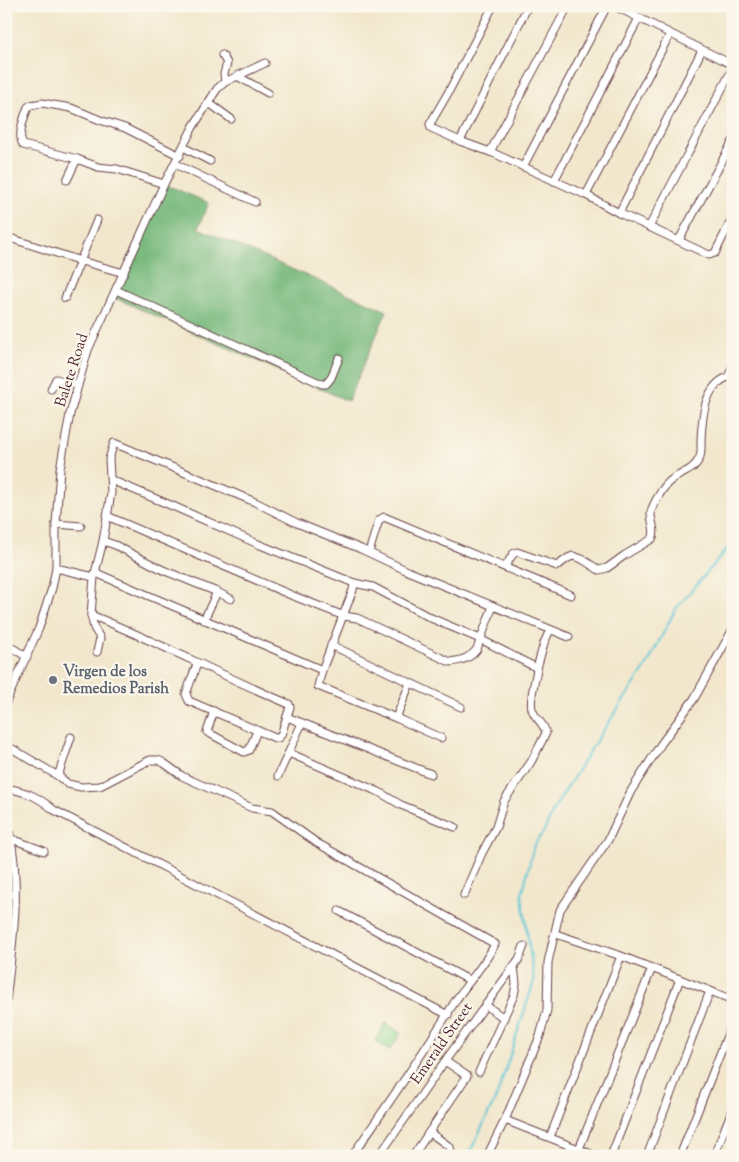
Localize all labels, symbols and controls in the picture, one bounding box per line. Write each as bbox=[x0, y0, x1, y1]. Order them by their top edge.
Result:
street label: Balete Road bbox=[51, 330, 94, 410]
place label: Virgen de los Remedios Parish bbox=[63, 662, 169, 700]
marker: Virgen de los Remedios Parish bbox=[47, 674, 59, 686]
street label: Emerald Street bbox=[406, 999, 478, 1089]

